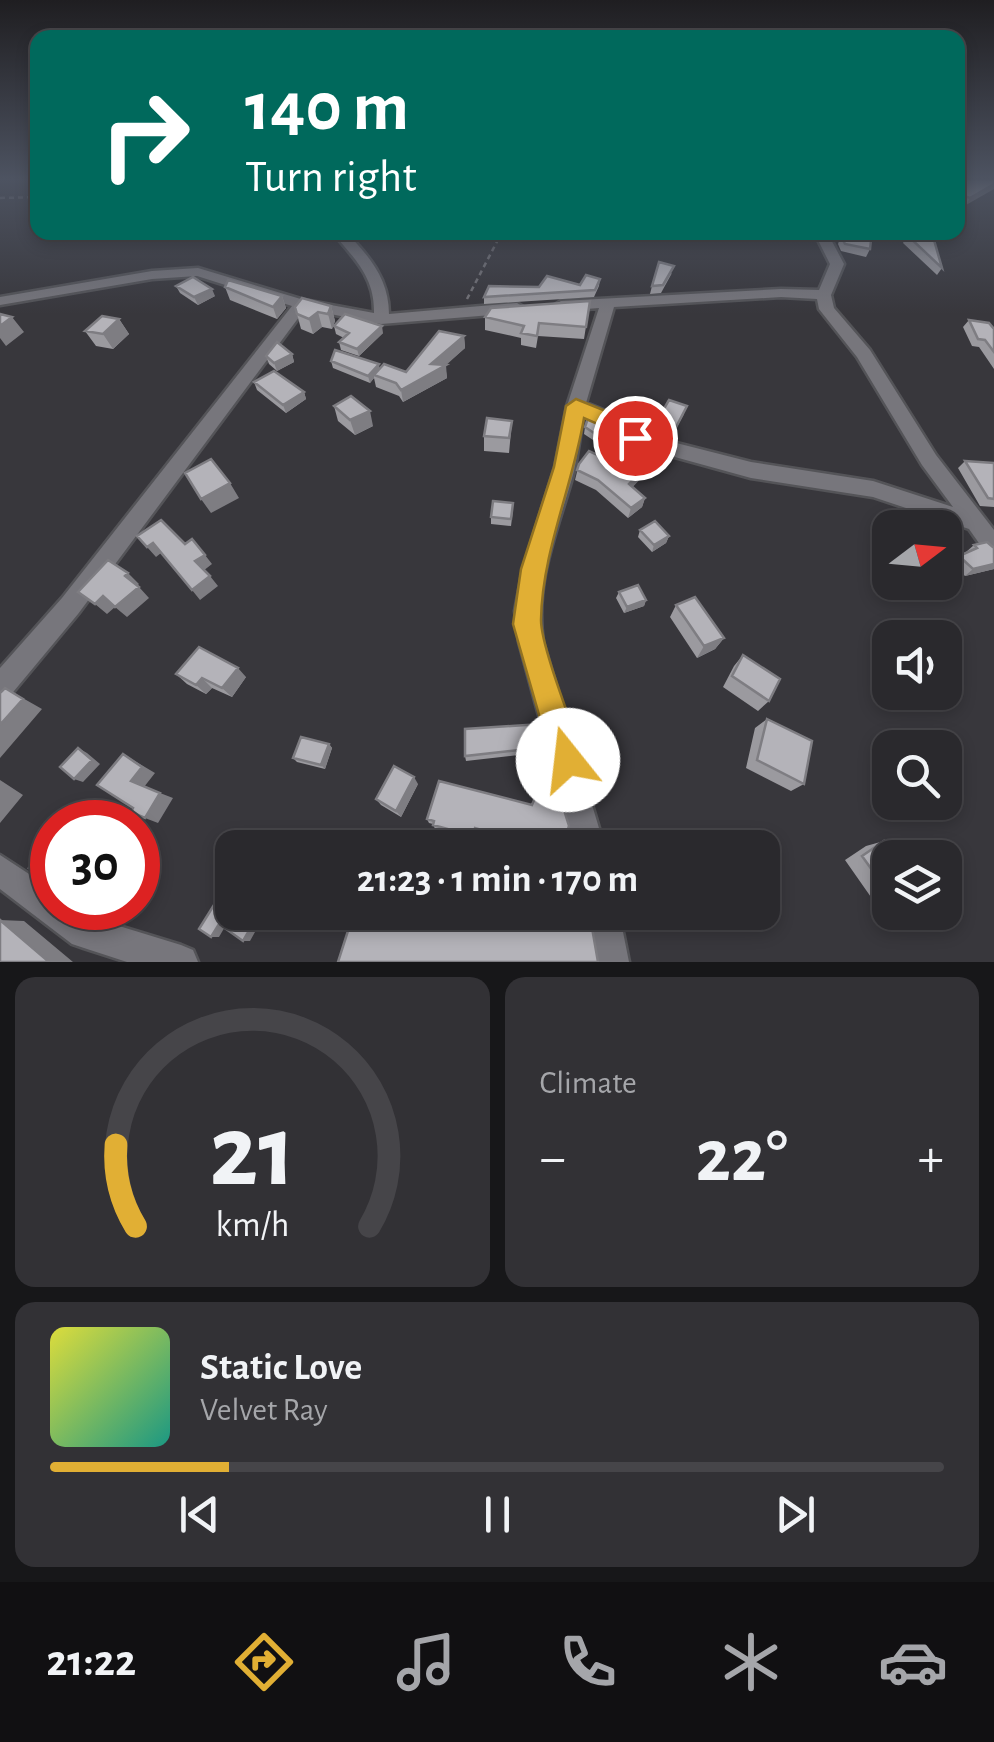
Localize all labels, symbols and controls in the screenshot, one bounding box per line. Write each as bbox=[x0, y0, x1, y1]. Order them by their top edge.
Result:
icon: right bbox=[80, 70, 210, 200]
text: 140 m bbox=[245, 73, 409, 143]
text: Turn right bbox=[245, 155, 417, 200]
pin bbox=[593, 396, 678, 481]
icon: arrive bbox=[608, 411, 663, 466]
north arrow bbox=[872, 510, 962, 600]
map controls bbox=[872, 510, 962, 930]
button: sound bbox=[872, 620, 962, 710]
position arrow bbox=[516, 708, 620, 812]
button: search bbox=[872, 730, 962, 820]
speed limit sign: 30 bbox=[30, 800, 160, 930]
button: layers bbox=[872, 840, 962, 930]
text: 21:23 · 1 min · 170 m bbox=[357, 861, 638, 899]
text: Climate bbox=[540, 1067, 637, 1099]
text: 21 bbox=[209, 1101, 295, 1205]
text: 22° bbox=[695, 1120, 788, 1195]
text: − bbox=[540, 1131, 566, 1186]
text: + bbox=[918, 1131, 944, 1186]
text: km/h bbox=[215, 1207, 289, 1243]
text: Static Love bbox=[200, 1349, 362, 1387]
text: Velvet Ray bbox=[200, 1394, 328, 1426]
icon: previous bbox=[172, 1487, 227, 1542]
icon: pause bbox=[470, 1487, 525, 1542]
icon: next bbox=[768, 1487, 823, 1542]
icon: directions bbox=[229, 1627, 299, 1697]
icon: music bbox=[391, 1627, 461, 1697]
icon: phone bbox=[553, 1627, 623, 1697]
icon: climate bbox=[716, 1627, 786, 1697]
icon: car bbox=[878, 1627, 948, 1697]
text: 21:22 bbox=[46, 1639, 136, 1684]

